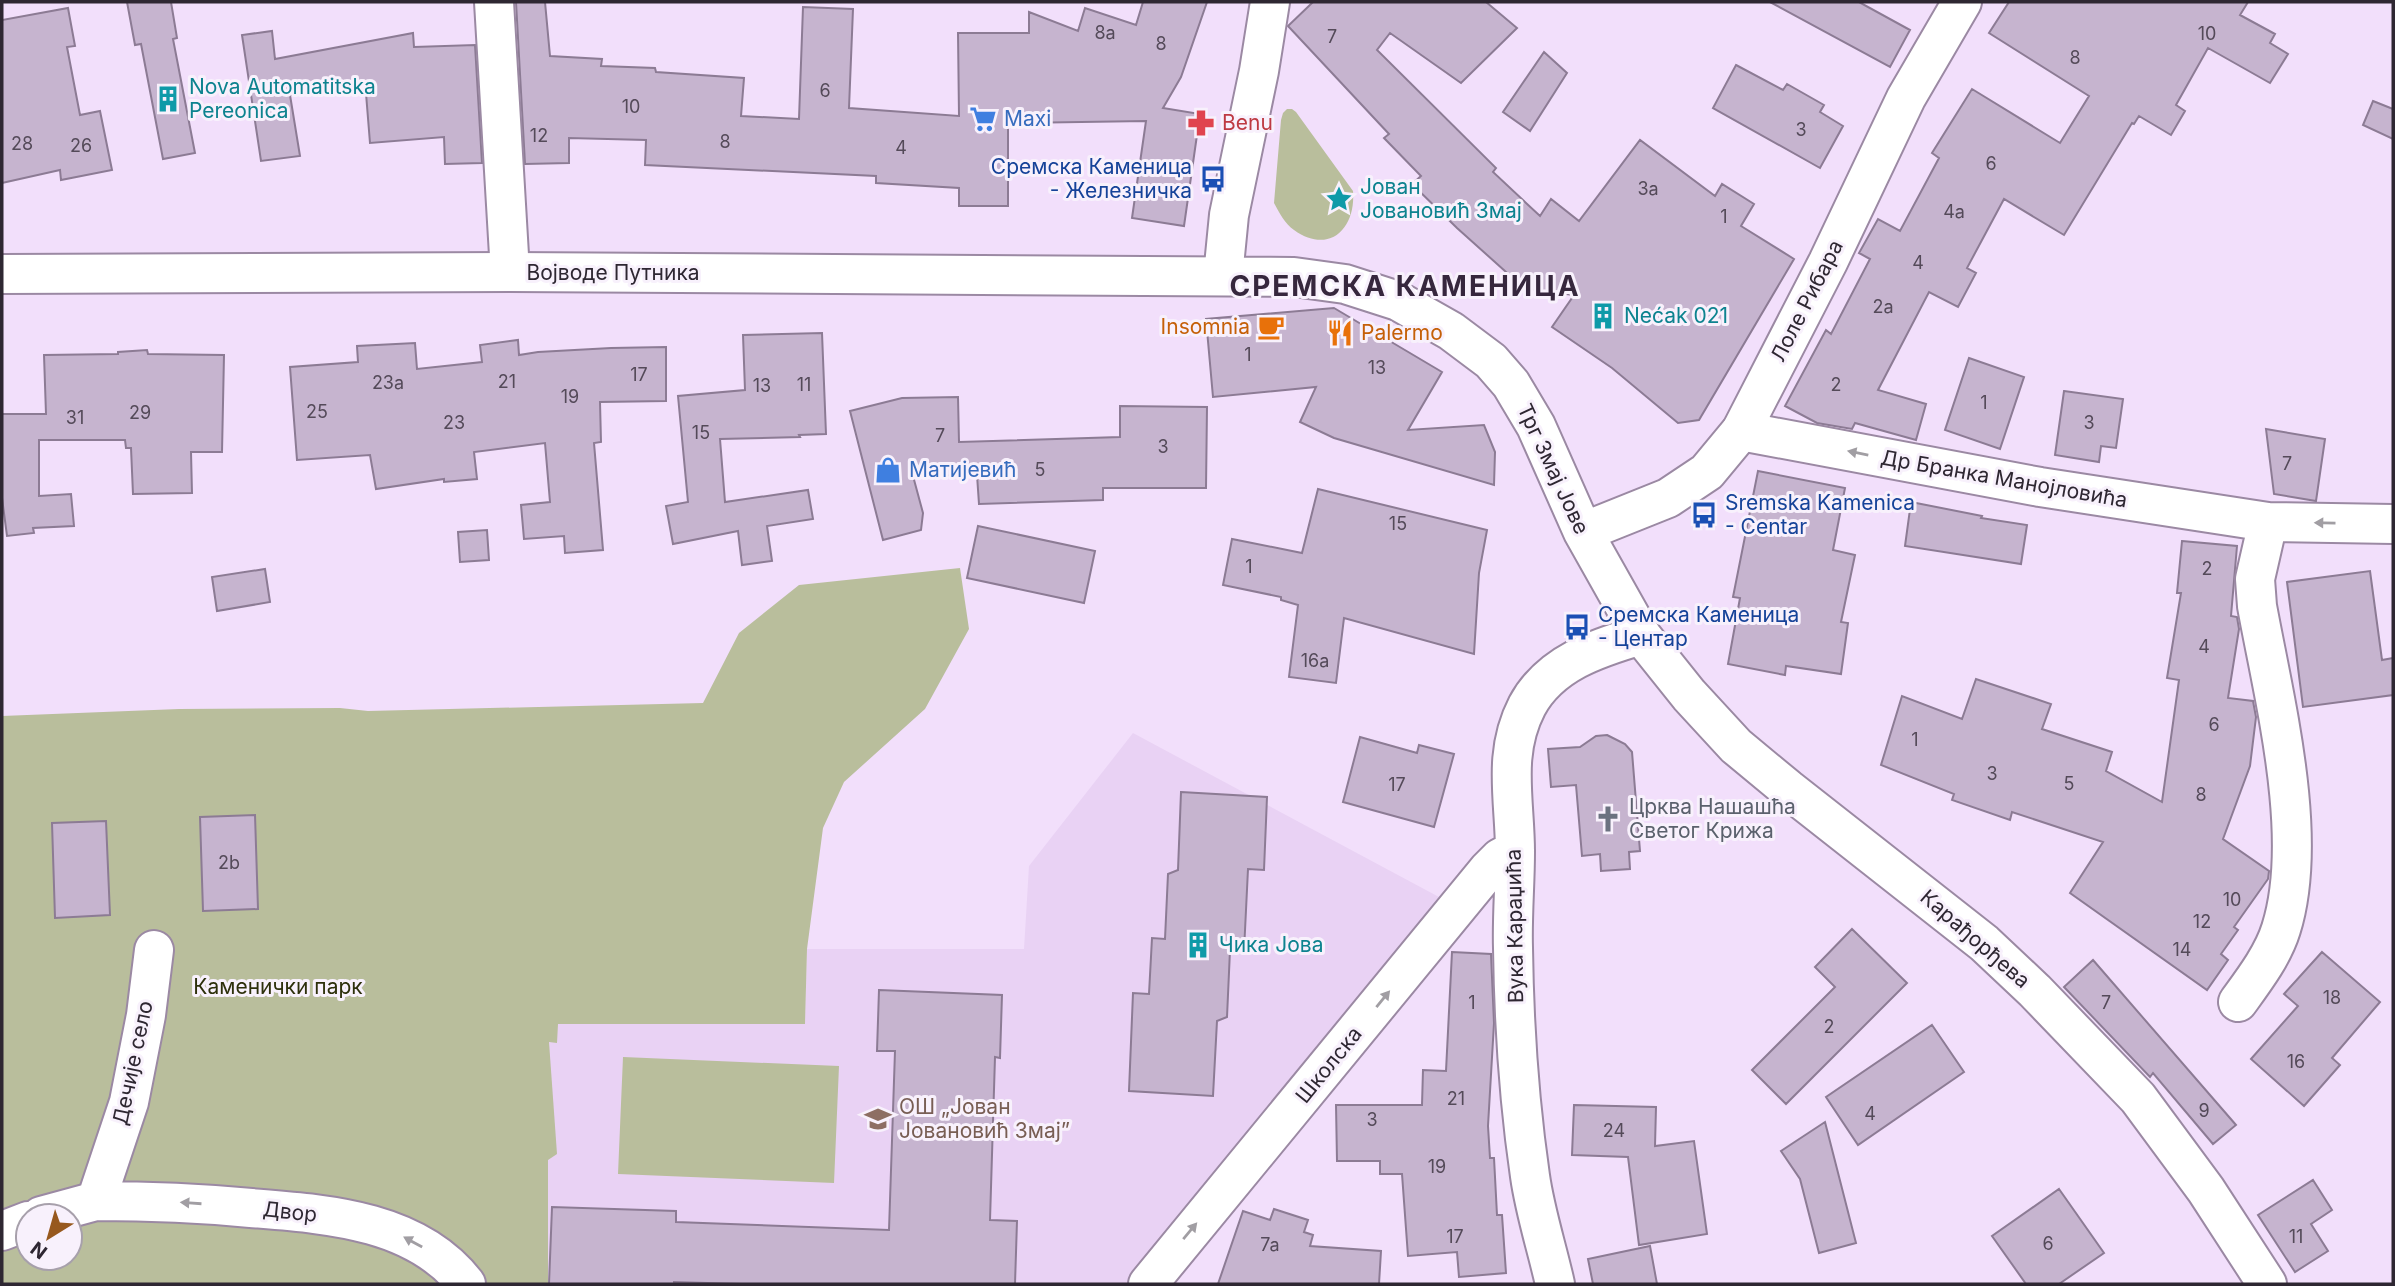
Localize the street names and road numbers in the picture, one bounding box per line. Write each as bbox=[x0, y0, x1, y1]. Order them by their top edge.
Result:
street label: Лоле Рибара bbox=[1765, 236, 1848, 366]
street label: Војводе Путника bbox=[526, 260, 700, 285]
street label: Трг Змај Јове bbox=[1512, 400, 1595, 538]
street label: Др Бранка Манојловића bbox=[1879, 444, 2129, 513]
street label: Вука Караџића bbox=[1501, 849, 1528, 1003]
street label: Карађорђева bbox=[1915, 884, 2035, 993]
street label: Дечије село bbox=[107, 998, 158, 1127]
street label: Школска bbox=[1290, 1022, 1367, 1108]
street label: Двор bbox=[262, 1196, 318, 1227]

